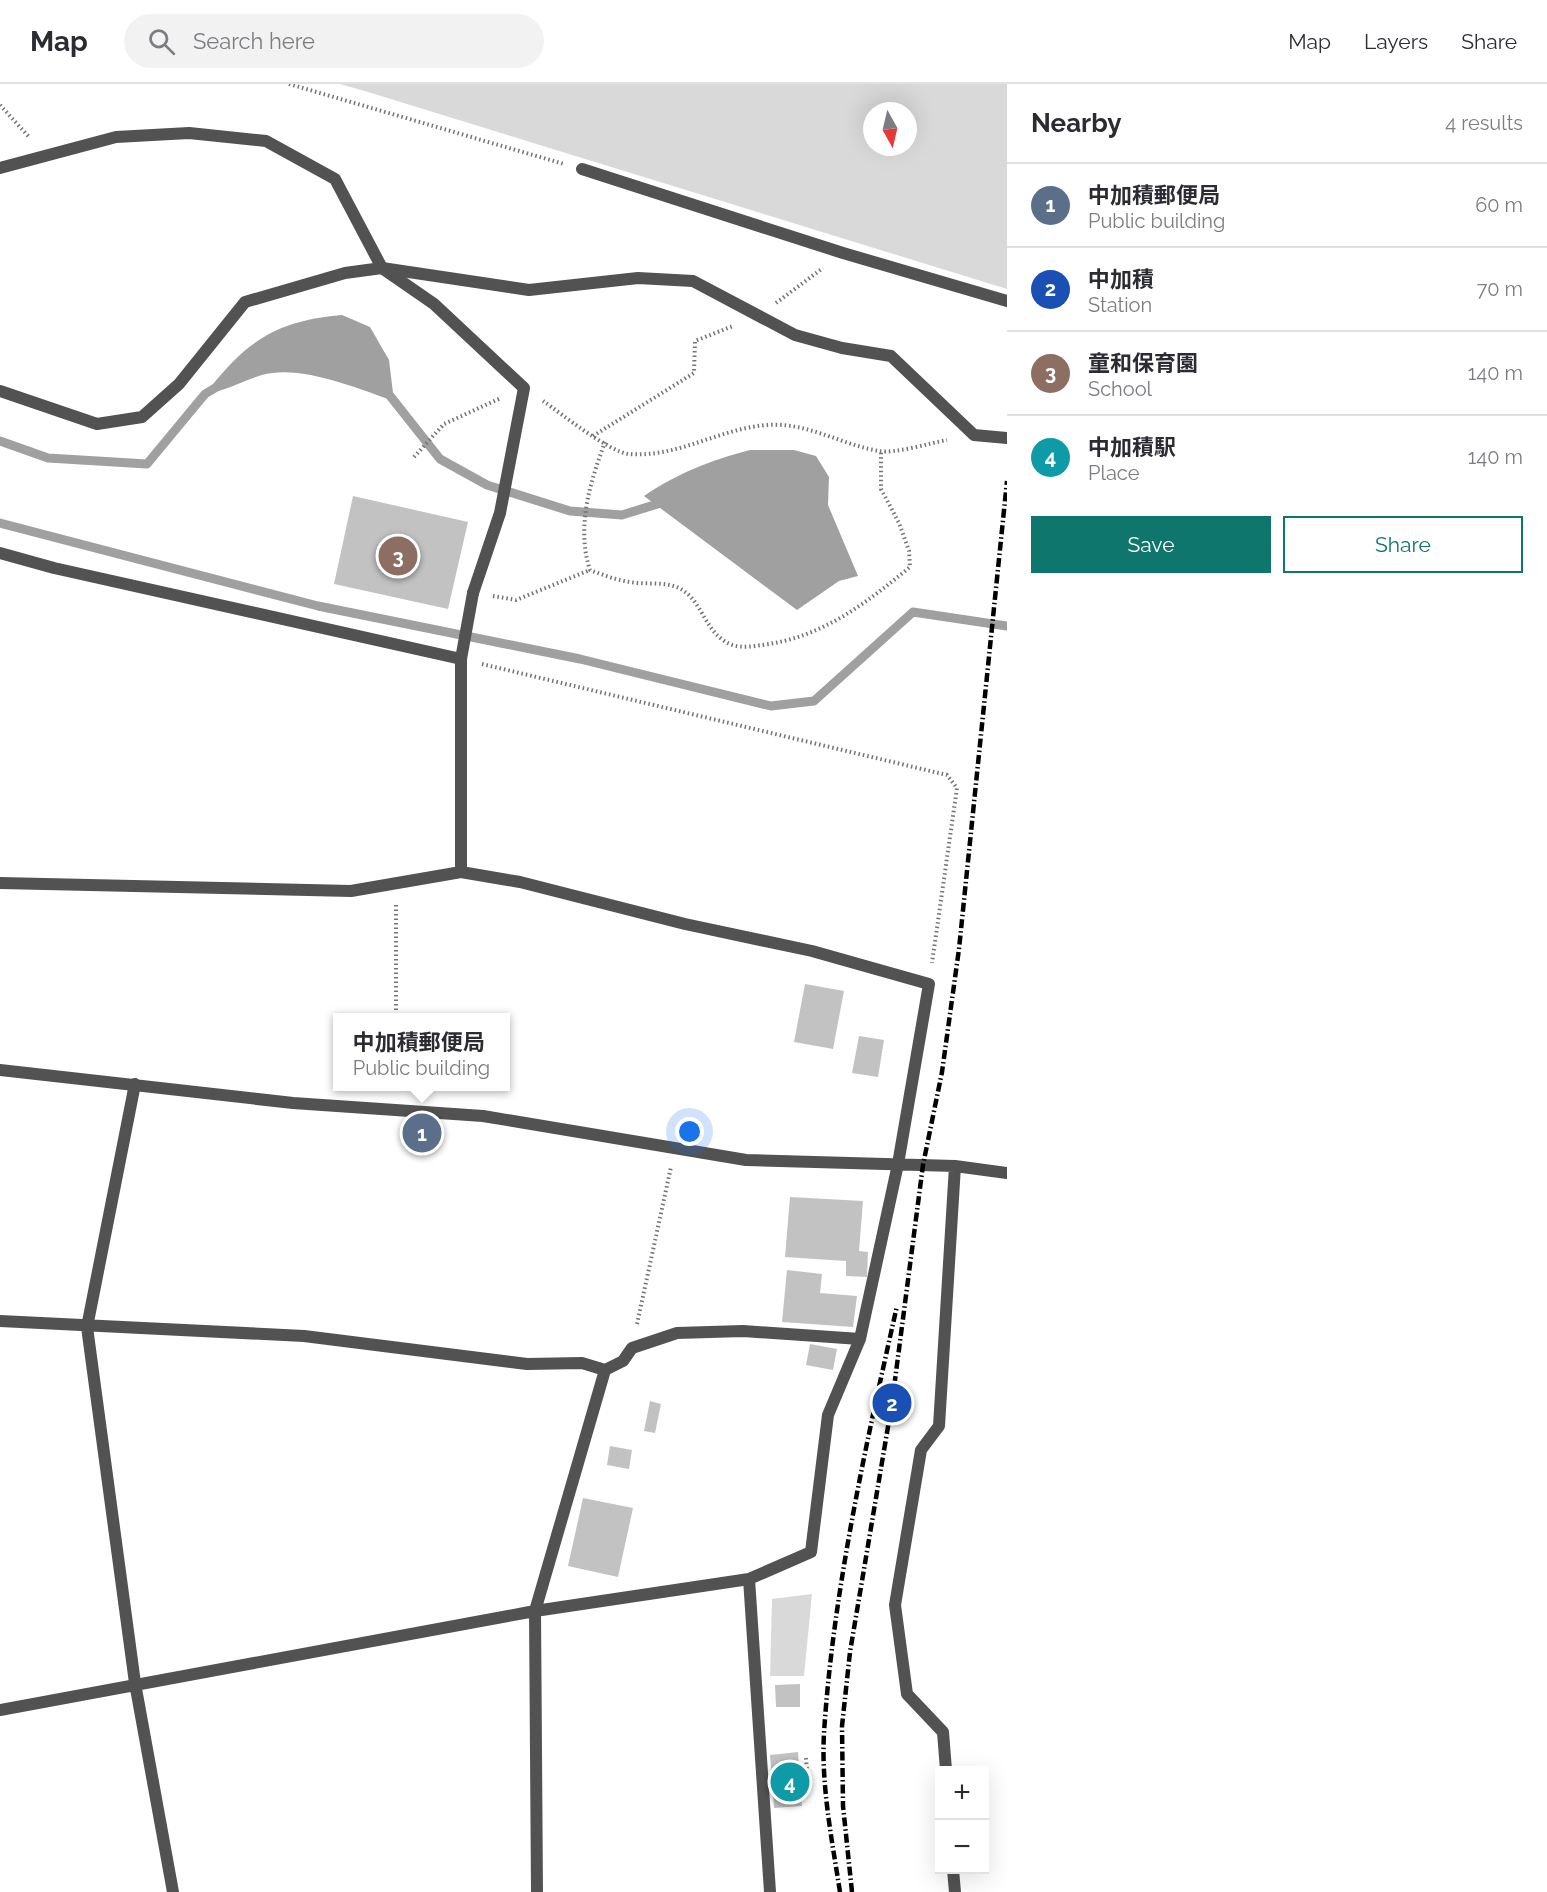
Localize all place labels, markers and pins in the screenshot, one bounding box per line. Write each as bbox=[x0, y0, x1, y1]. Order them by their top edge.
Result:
pin: 3 bbox=[378, 534, 418, 578]
pin: 1 bbox=[402, 1110, 442, 1156]
pin: 2 bbox=[872, 1380, 912, 1426]
pin: 4 bbox=[770, 1760, 810, 1804]

